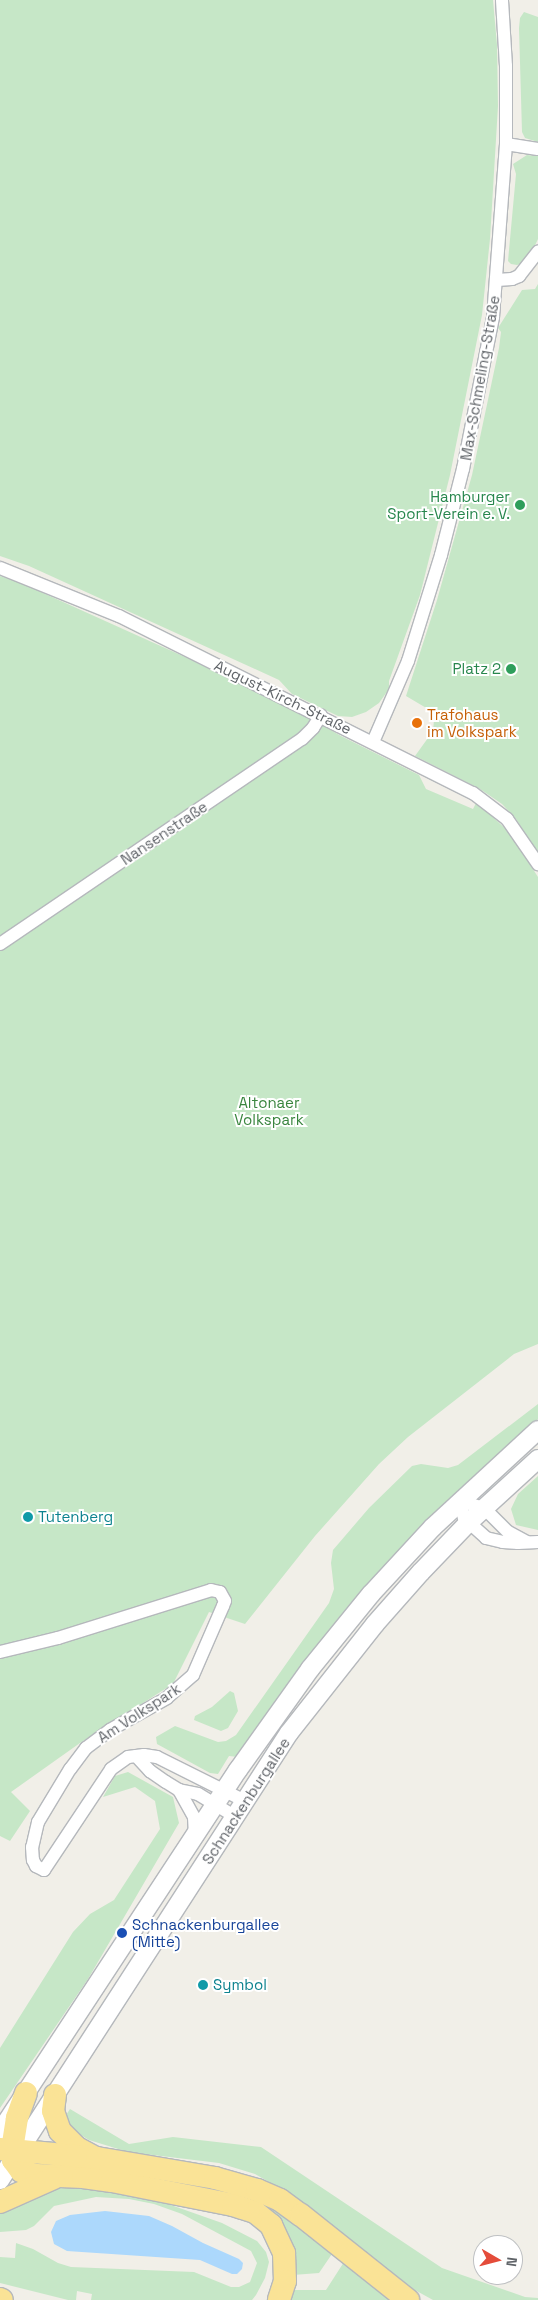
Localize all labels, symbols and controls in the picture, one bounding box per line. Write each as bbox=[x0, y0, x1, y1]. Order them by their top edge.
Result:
street label: Max-Schmeling-Straße bbox=[457, 294, 503, 462]
place label: Hamburger Sport-Verein e. V. bbox=[387, 487, 510, 522]
marker: Hamburger Sport-Verein e. V. bbox=[514, 499, 526, 511]
street label: August-Kirch-Straße bbox=[212, 656, 354, 738]
place label: Platz 2 bbox=[453, 660, 501, 678]
marker: Platz 2 bbox=[505, 663, 517, 675]
place label: Trafohaus im Volkspark bbox=[427, 705, 517, 740]
marker: Trafohaus im Volkspark bbox=[411, 717, 423, 729]
street label: Nansenstraße bbox=[117, 797, 211, 869]
park label: Altonaer Volkspark bbox=[234, 1093, 304, 1128]
place label: Tutenberg bbox=[38, 1508, 113, 1526]
marker: Tutenberg bbox=[22, 1511, 34, 1523]
street label: Am Volkspark bbox=[94, 1679, 184, 1747]
street label: Schnackenburgallee bbox=[198, 1734, 294, 1868]
place label: Schnackenburgallee (Mitte) bbox=[132, 1915, 279, 1950]
marker: Schnackenburgallee (Mitte) bbox=[116, 1927, 128, 1939]
place label: Symbol bbox=[213, 1976, 267, 1994]
marker: Symbol bbox=[197, 1979, 209, 1991]
north arrow bbox=[473, 2235, 523, 2285]
text: N bbox=[502, 2256, 521, 2268]

